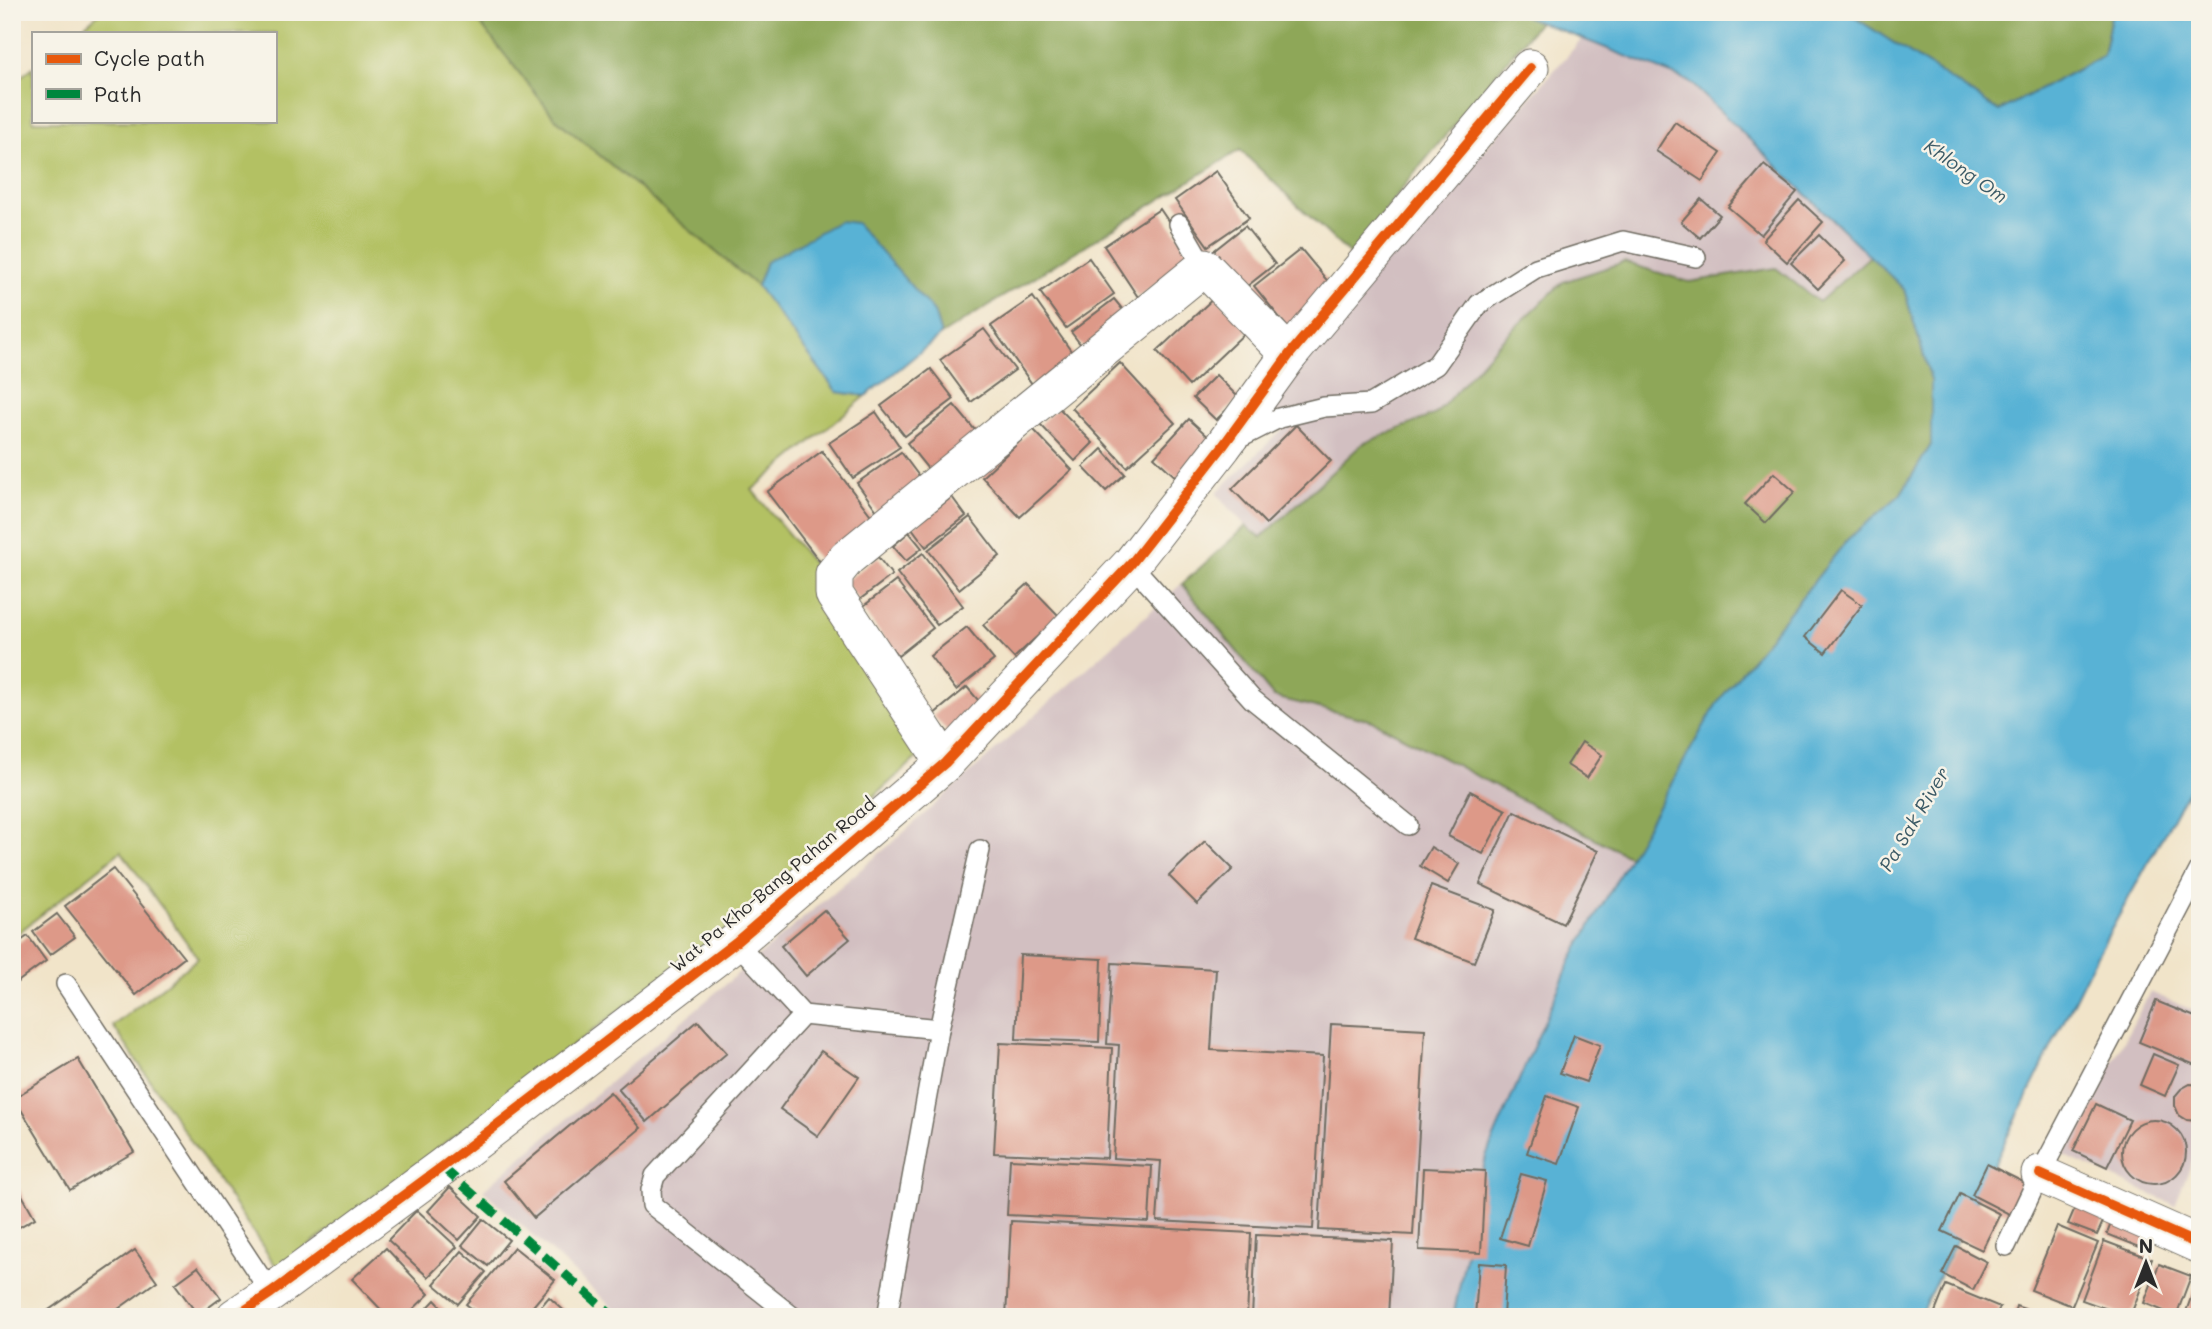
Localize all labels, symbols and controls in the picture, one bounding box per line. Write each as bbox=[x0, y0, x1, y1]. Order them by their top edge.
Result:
legend bbox=[32, 32, 276, 122]
text: Cycle path bbox=[94, 44, 204, 71]
text: Path bbox=[94, 80, 141, 107]
water label: Khlong Om bbox=[1920, 133, 2013, 208]
water label: Pa Sak River bbox=[1873, 762, 1955, 876]
street label: Wat Pa Kho-Bang Pahan Road bbox=[665, 791, 880, 977]
north arrow bbox=[2110, 1228, 2180, 1298]
text: N bbox=[2139, 1233, 2153, 1258]

